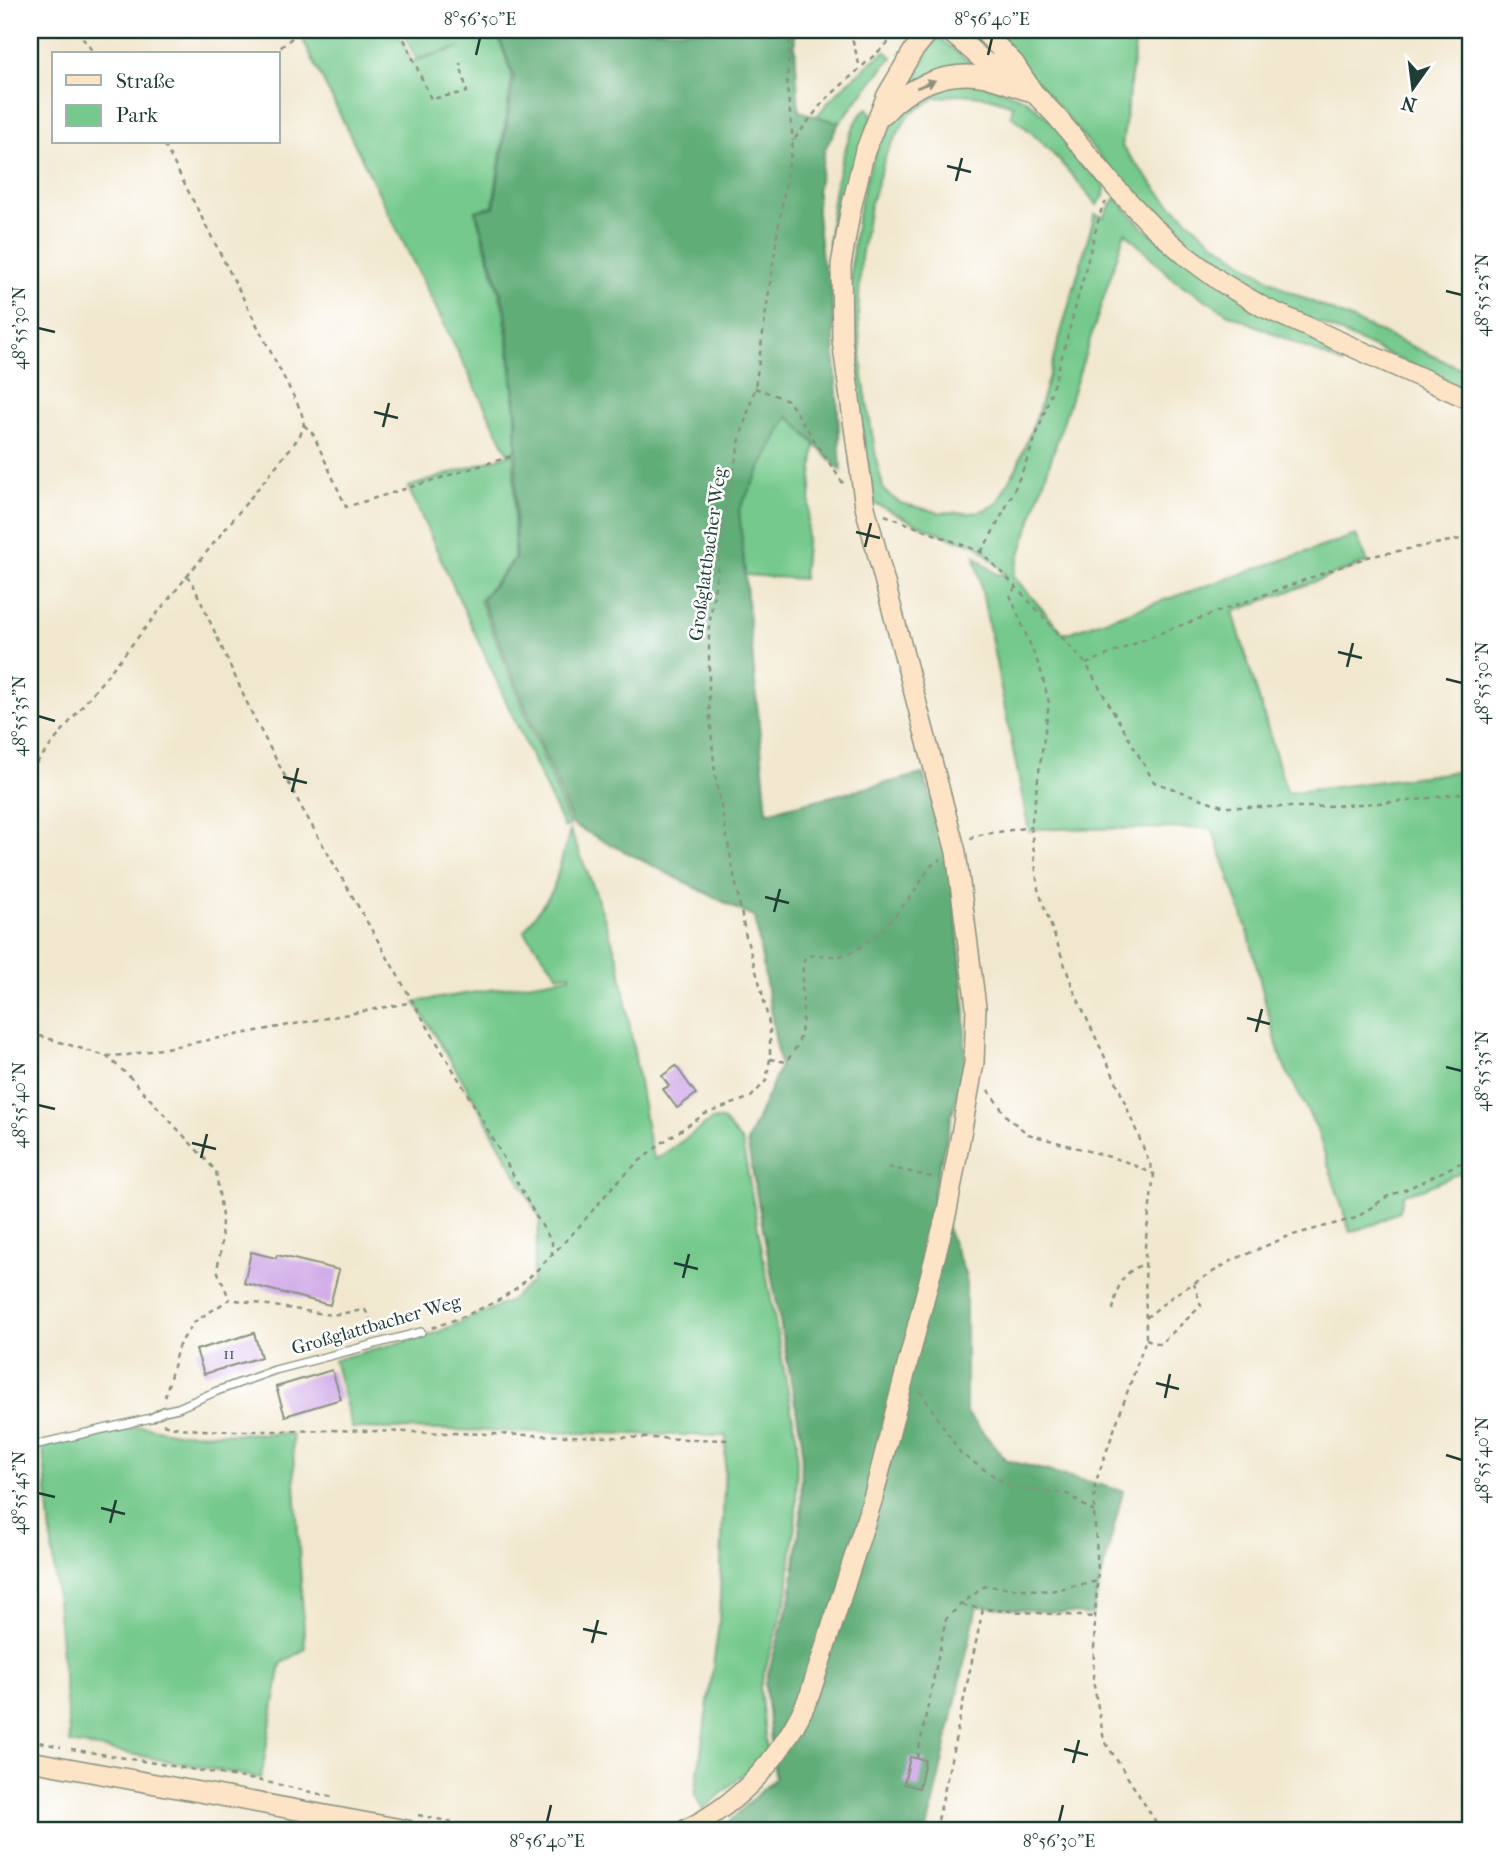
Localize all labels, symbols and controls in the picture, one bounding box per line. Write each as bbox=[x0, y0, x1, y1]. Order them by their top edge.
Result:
text: 8°56'50"E bbox=[444, 9, 516, 30]
text: 8°56'40"E bbox=[954, 9, 1030, 30]
legend bbox=[52, 52, 280, 144]
north arrow bbox=[1378, 52, 1448, 122]
text: Straße bbox=[116, 69, 175, 93]
one-way arrow bbox=[916, 78, 937, 89]
text: N bbox=[1399, 91, 1419, 116]
text: Park bbox=[116, 103, 158, 127]
text: 48°55'25"N bbox=[1472, 253, 1493, 337]
text: 48°55'30"N bbox=[9, 286, 30, 370]
street label: Großglattbacher Weg bbox=[685, 465, 731, 642]
text: 48°55'30"N bbox=[1472, 641, 1493, 725]
text: 48°55'35"N bbox=[9, 675, 30, 757]
text: 48°55'35"N bbox=[1472, 1030, 1493, 1112]
text: 48°55'40"N bbox=[9, 1061, 30, 1148]
street label: Großglattbacher Weg bbox=[289, 1290, 464, 1360]
house number: 11 bbox=[223, 1344, 235, 1363]
text: 48°55'40"N bbox=[1472, 1416, 1493, 1503]
text: 48°55'45"N bbox=[9, 1451, 30, 1535]
text: 8°56'40"E bbox=[509, 1831, 585, 1852]
text: 8°56'30"E bbox=[1023, 1831, 1095, 1852]

